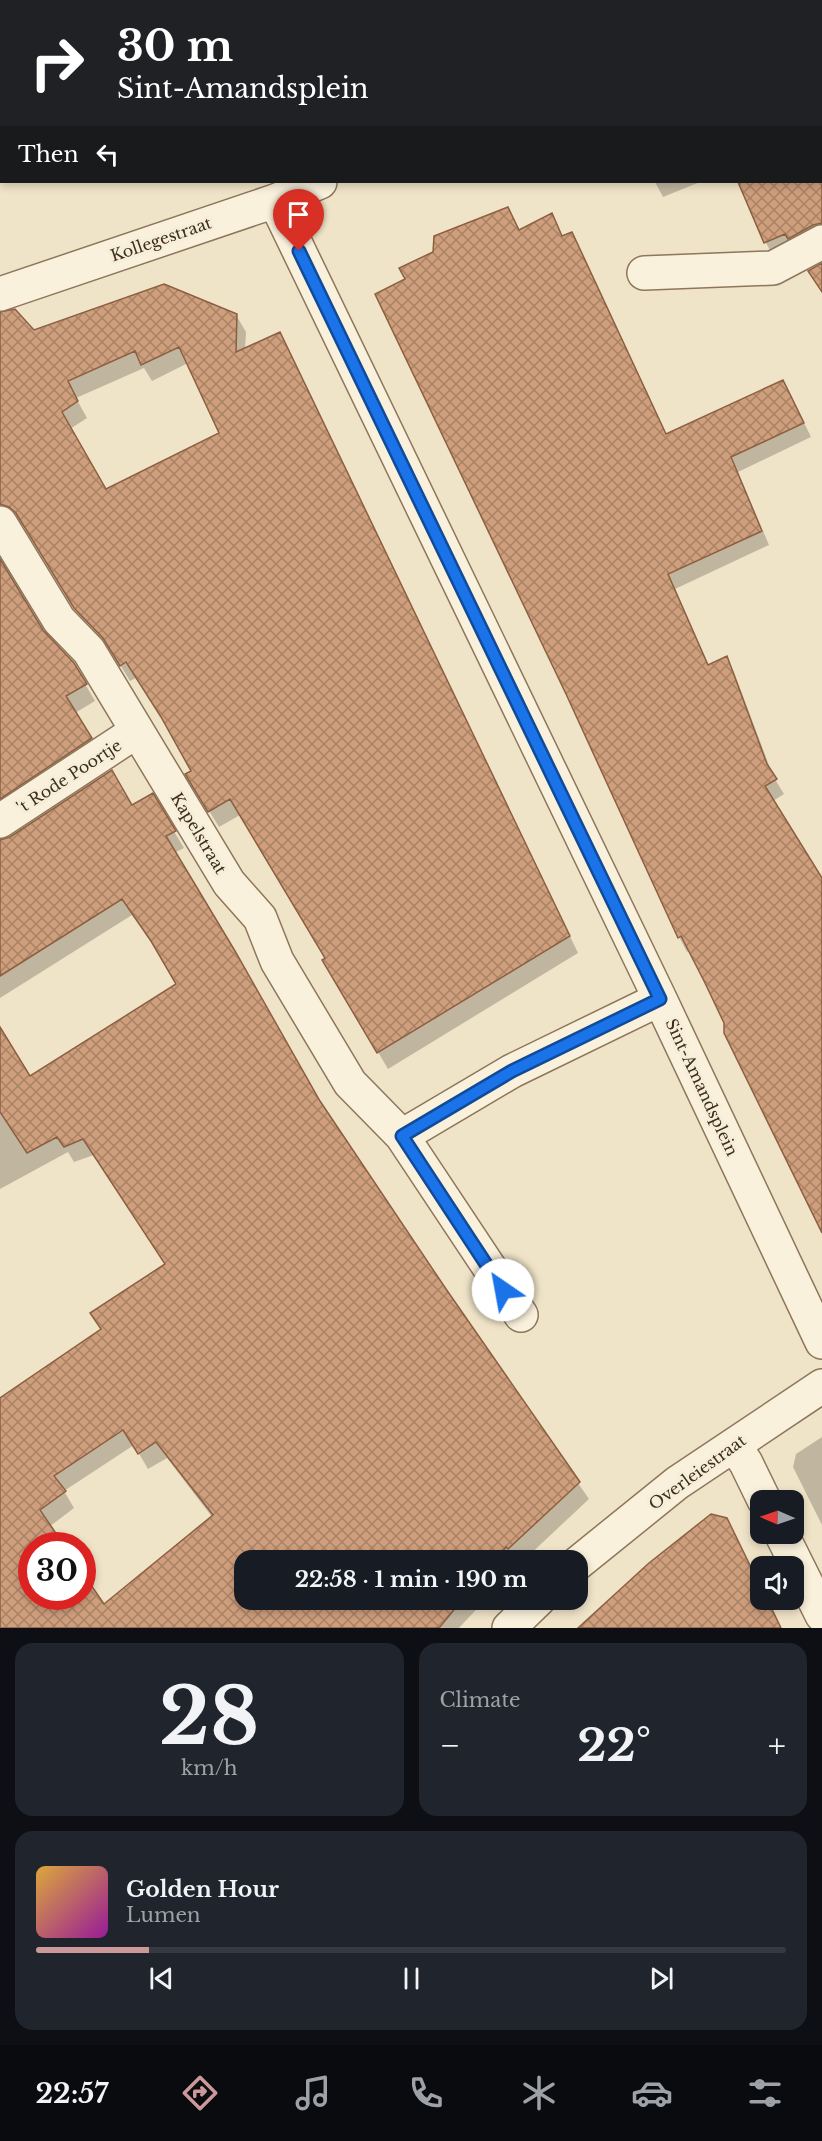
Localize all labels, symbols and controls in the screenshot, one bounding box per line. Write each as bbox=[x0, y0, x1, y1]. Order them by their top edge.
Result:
text: 30 m bbox=[117, 20, 233, 72]
icon: right bbox=[18, 24, 96, 102]
text: Sint-Amandsplein bbox=[117, 72, 369, 105]
icon: left bbox=[91, 138, 124, 171]
text: Then bbox=[18, 141, 79, 168]
pin bbox=[273, 189, 324, 251]
icon: arrive bbox=[282, 198, 315, 231]
street label: Kollegestraat bbox=[108, 212, 214, 266]
street label: 't Rode Poortje bbox=[13, 735, 125, 817]
street label: Kapelstraat bbox=[167, 789, 231, 877]
street label: Sint-Amandsplein bbox=[661, 1015, 743, 1159]
position arrow bbox=[471, 1258, 535, 1322]
street label: Overleiestraat bbox=[645, 1430, 749, 1514]
north arrow bbox=[750, 1490, 804, 1544]
map controls bbox=[750, 1490, 804, 1610]
speed limit sign: 30 bbox=[18, 1532, 96, 1610]
button: sound bbox=[750, 1556, 804, 1610]
text: 22:58 · 1 min · 190 m bbox=[295, 1566, 527, 1593]
text: 28 bbox=[159, 1668, 259, 1765]
text: Climate bbox=[440, 1688, 520, 1712]
text: 22° bbox=[577, 1717, 651, 1773]
text: − bbox=[440, 1725, 460, 1766]
text: + bbox=[768, 1725, 786, 1766]
text: km/h bbox=[181, 1756, 238, 1780]
text: Golden Hour bbox=[126, 1876, 279, 1903]
text: Lumen bbox=[126, 1903, 201, 1927]
icon: previous bbox=[145, 1962, 178, 1995]
icon: pause bbox=[395, 1962, 428, 1995]
icon: next bbox=[645, 1962, 678, 1995]
icon: directions bbox=[179, 2072, 221, 2114]
icon: music bbox=[292, 2072, 334, 2114]
icon: phone bbox=[405, 2072, 447, 2114]
icon: climate bbox=[518, 2072, 560, 2114]
icon: car bbox=[631, 2072, 673, 2114]
icon: filters bbox=[744, 2072, 786, 2114]
text: 22:57 bbox=[36, 2077, 108, 2110]

